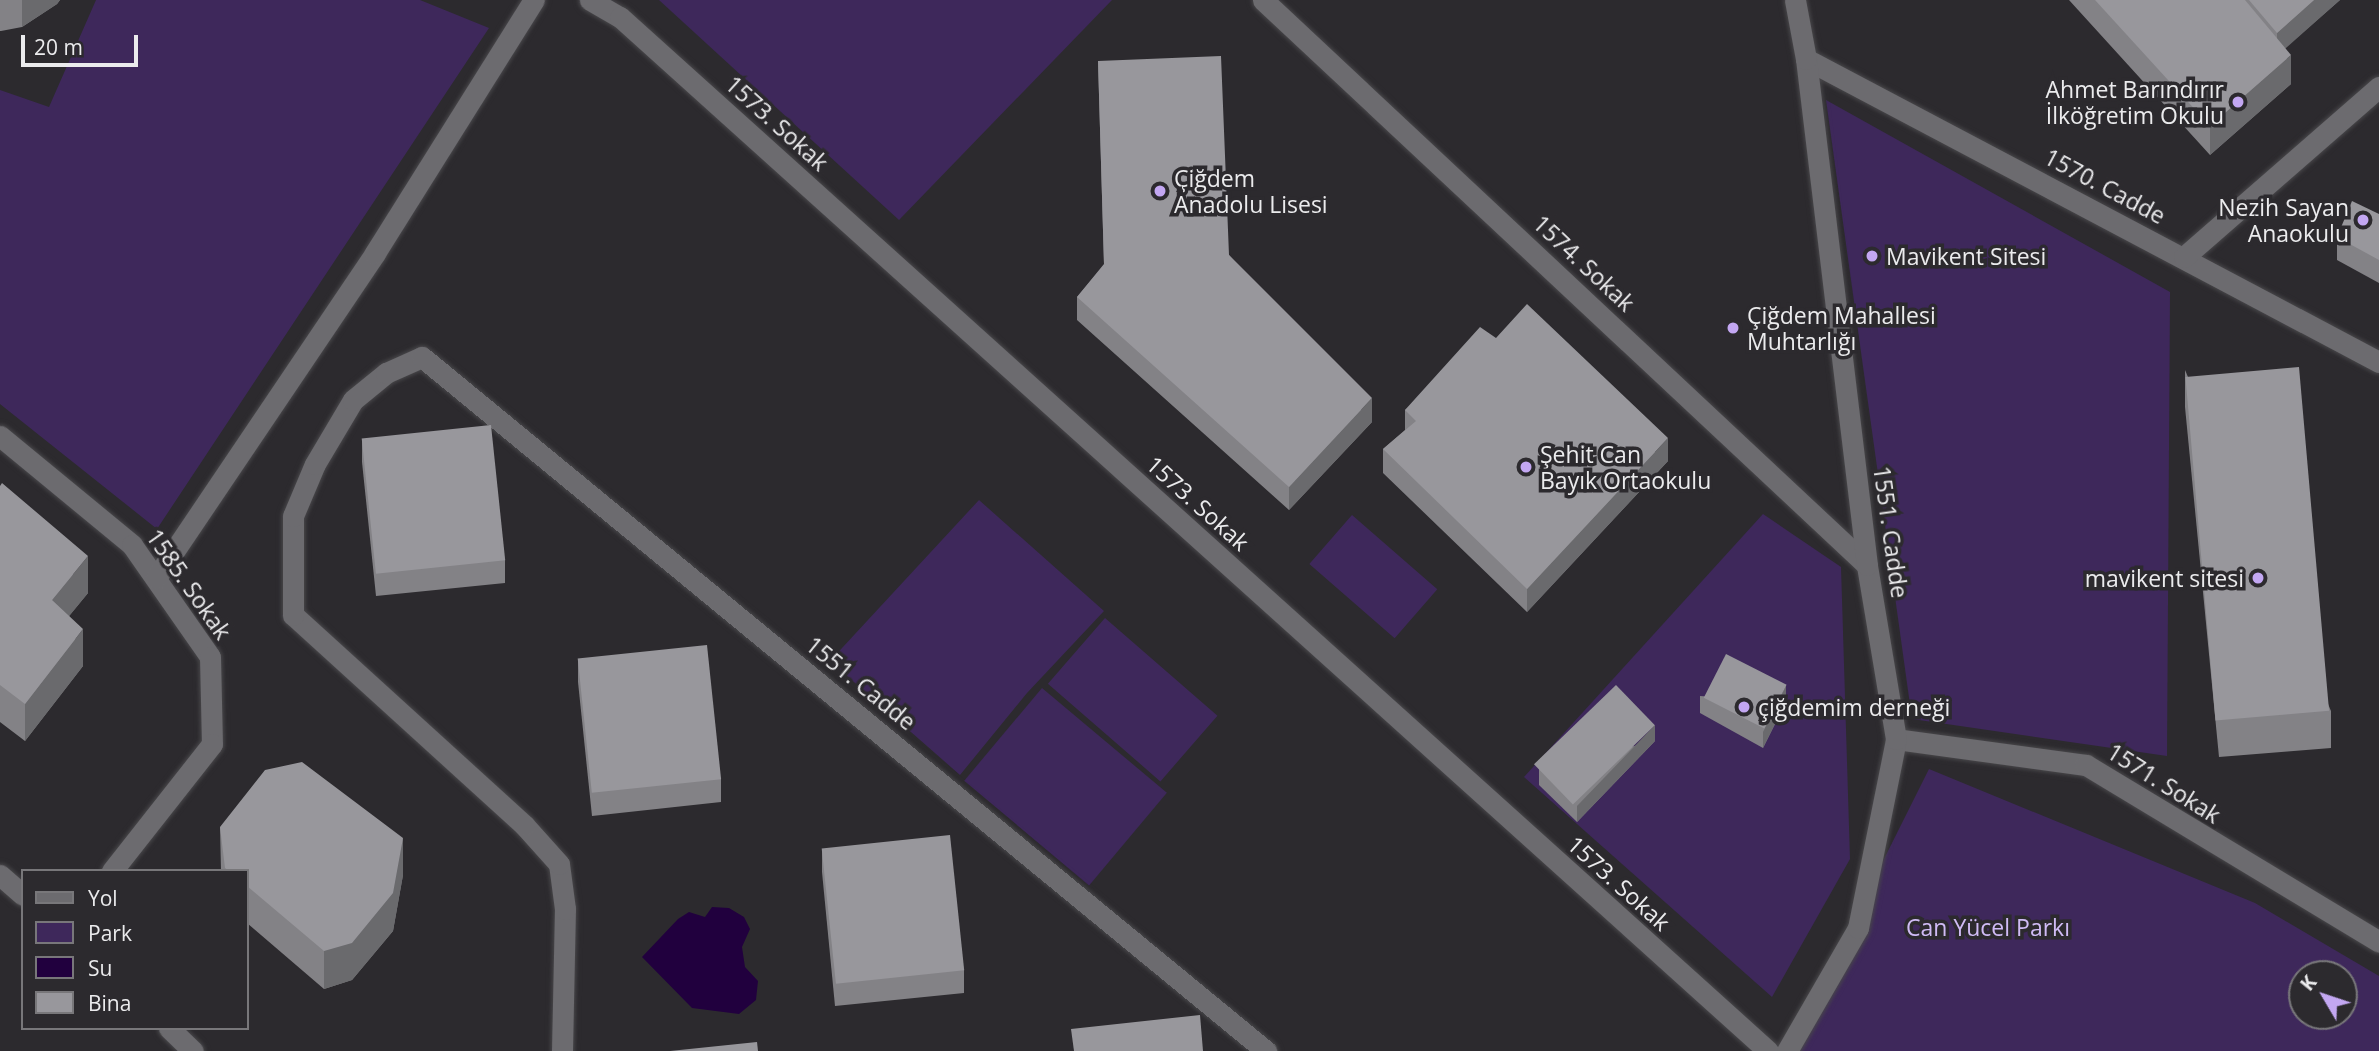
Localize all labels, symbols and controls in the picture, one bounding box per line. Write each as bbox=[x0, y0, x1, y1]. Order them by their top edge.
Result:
scale bar bbox=[24, 21, 142, 65]
text: 20 m bbox=[34, 33, 83, 61]
street label: 1573. Sokak bbox=[720, 70, 834, 176]
place label: Ahmet Barındırır İlköğretim Okulu bbox=[2046, 75, 2224, 129]
marker: Ahmet Barındırır İlköğretim Okulu bbox=[2230, 94, 2246, 110]
street label: 1570. Cadde bbox=[2040, 143, 2170, 229]
place label: Çiğdem Anadolu Lisesi bbox=[1174, 164, 1328, 218]
marker: Çiğdem Anadolu Lisesi bbox=[1152, 183, 1168, 199]
place label: Nezih Sayan Anaokulu bbox=[2218, 193, 2349, 247]
street label: 1574. Sokak bbox=[1528, 209, 1640, 317]
marker: Nezih Sayan Anaokulu bbox=[2355, 212, 2371, 228]
place label: Mavikent Sitesi bbox=[1886, 242, 2046, 270]
marker: Mavikent Sitesi bbox=[1864, 248, 1880, 264]
place label: Çiğdem Mahallesi Muhtarlığı bbox=[1747, 301, 1936, 355]
marker: Çiğdem Mahallesi Muhtarlığı bbox=[1725, 320, 1741, 336]
place label: Şehit Can Bayık Ortaokulu bbox=[1540, 440, 1711, 494]
street label: 1573. Sokak bbox=[1141, 450, 1255, 556]
marker: Şehit Can Bayık Ortaokulu bbox=[1518, 459, 1534, 475]
street label: 1551. Cadde bbox=[1868, 464, 1914, 600]
street label: 1585. Sokak bbox=[141, 524, 237, 644]
place label: mavikent sitesi bbox=[2085, 564, 2244, 592]
marker: mavikent sitesi bbox=[2250, 570, 2266, 586]
street label: 1551. Cadde bbox=[801, 630, 921, 736]
place label: çiğdemim derneği bbox=[1758, 693, 1950, 721]
marker: çiğdemim derneği bbox=[1736, 699, 1752, 715]
street label: 1571. Sokak bbox=[2102, 737, 2226, 829]
street label: 1573. Sokak bbox=[1562, 830, 1676, 936]
legend bbox=[21, 869, 248, 1030]
text: Yol bbox=[88, 884, 118, 912]
park label: Can Yücel Parkı bbox=[1906, 913, 2070, 941]
text: Park bbox=[88, 919, 132, 947]
text: Su bbox=[88, 954, 112, 982]
north arrow bbox=[2288, 960, 2358, 1030]
text: K bbox=[2294, 970, 2322, 996]
text: Bina bbox=[88, 989, 131, 1017]

